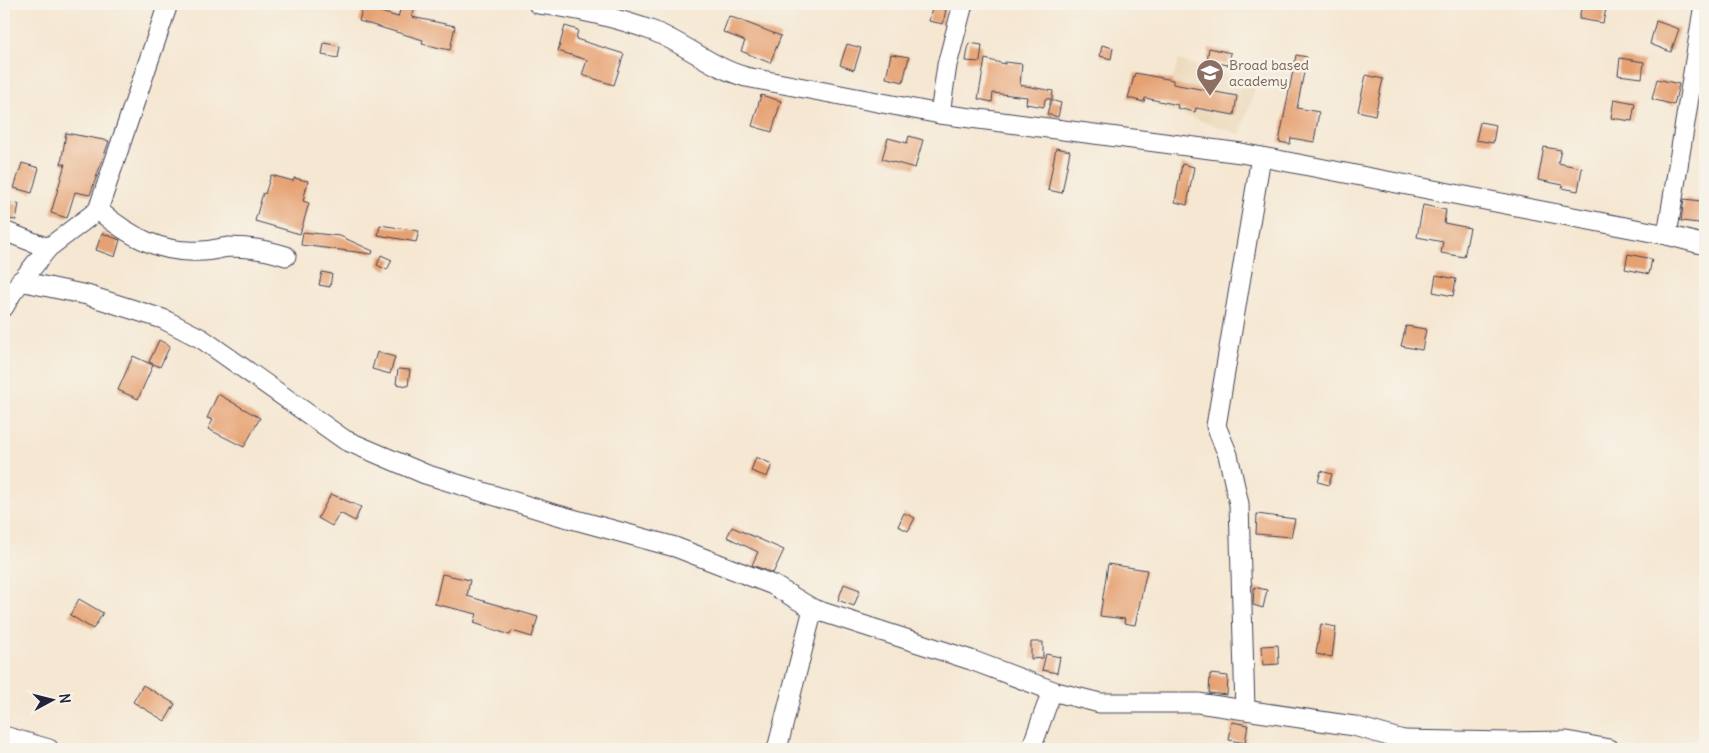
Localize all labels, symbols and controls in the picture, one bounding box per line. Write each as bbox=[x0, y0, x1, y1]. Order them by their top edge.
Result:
place label: Broad based academy bbox=[1229, 56, 1309, 90]
school or university icon: Broad based academy bbox=[1195, 58, 1225, 97]
north arrow bbox=[28, 676, 78, 726]
text: N bbox=[55, 693, 74, 704]

